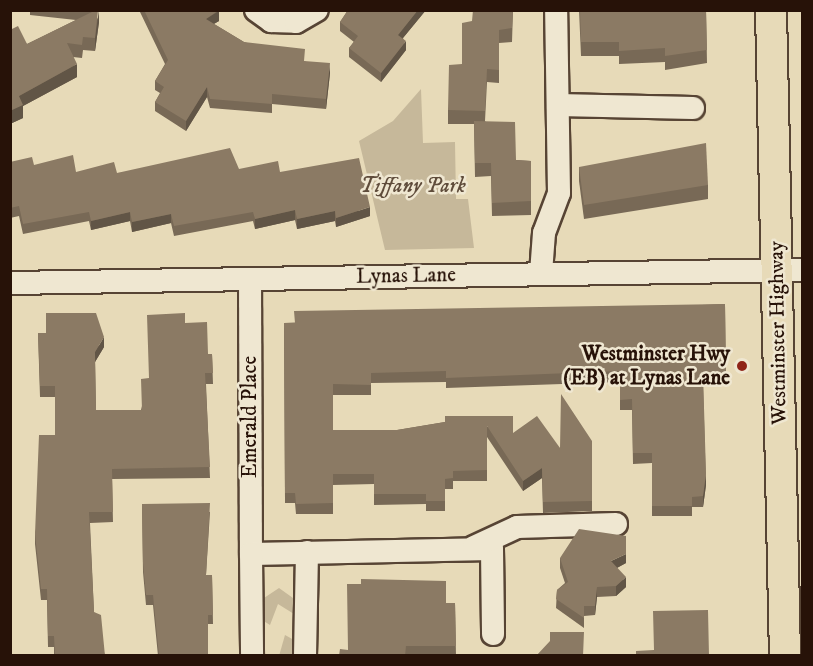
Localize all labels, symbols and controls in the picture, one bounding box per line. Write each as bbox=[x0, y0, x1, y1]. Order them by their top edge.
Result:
park label: Tiffany Park bbox=[360, 173, 466, 199]
street label: Westminster Highway bbox=[764, 241, 792, 425]
street label: Lynas Lane bbox=[356, 263, 456, 289]
place label: Westminster Hwy (EB) at Lynas Lane bbox=[563, 341, 730, 391]
street label: Emerald Place bbox=[237, 356, 263, 478]
marker: Westminster Hwy (EB) at Lynas Lane bbox=[735, 359, 749, 373]

